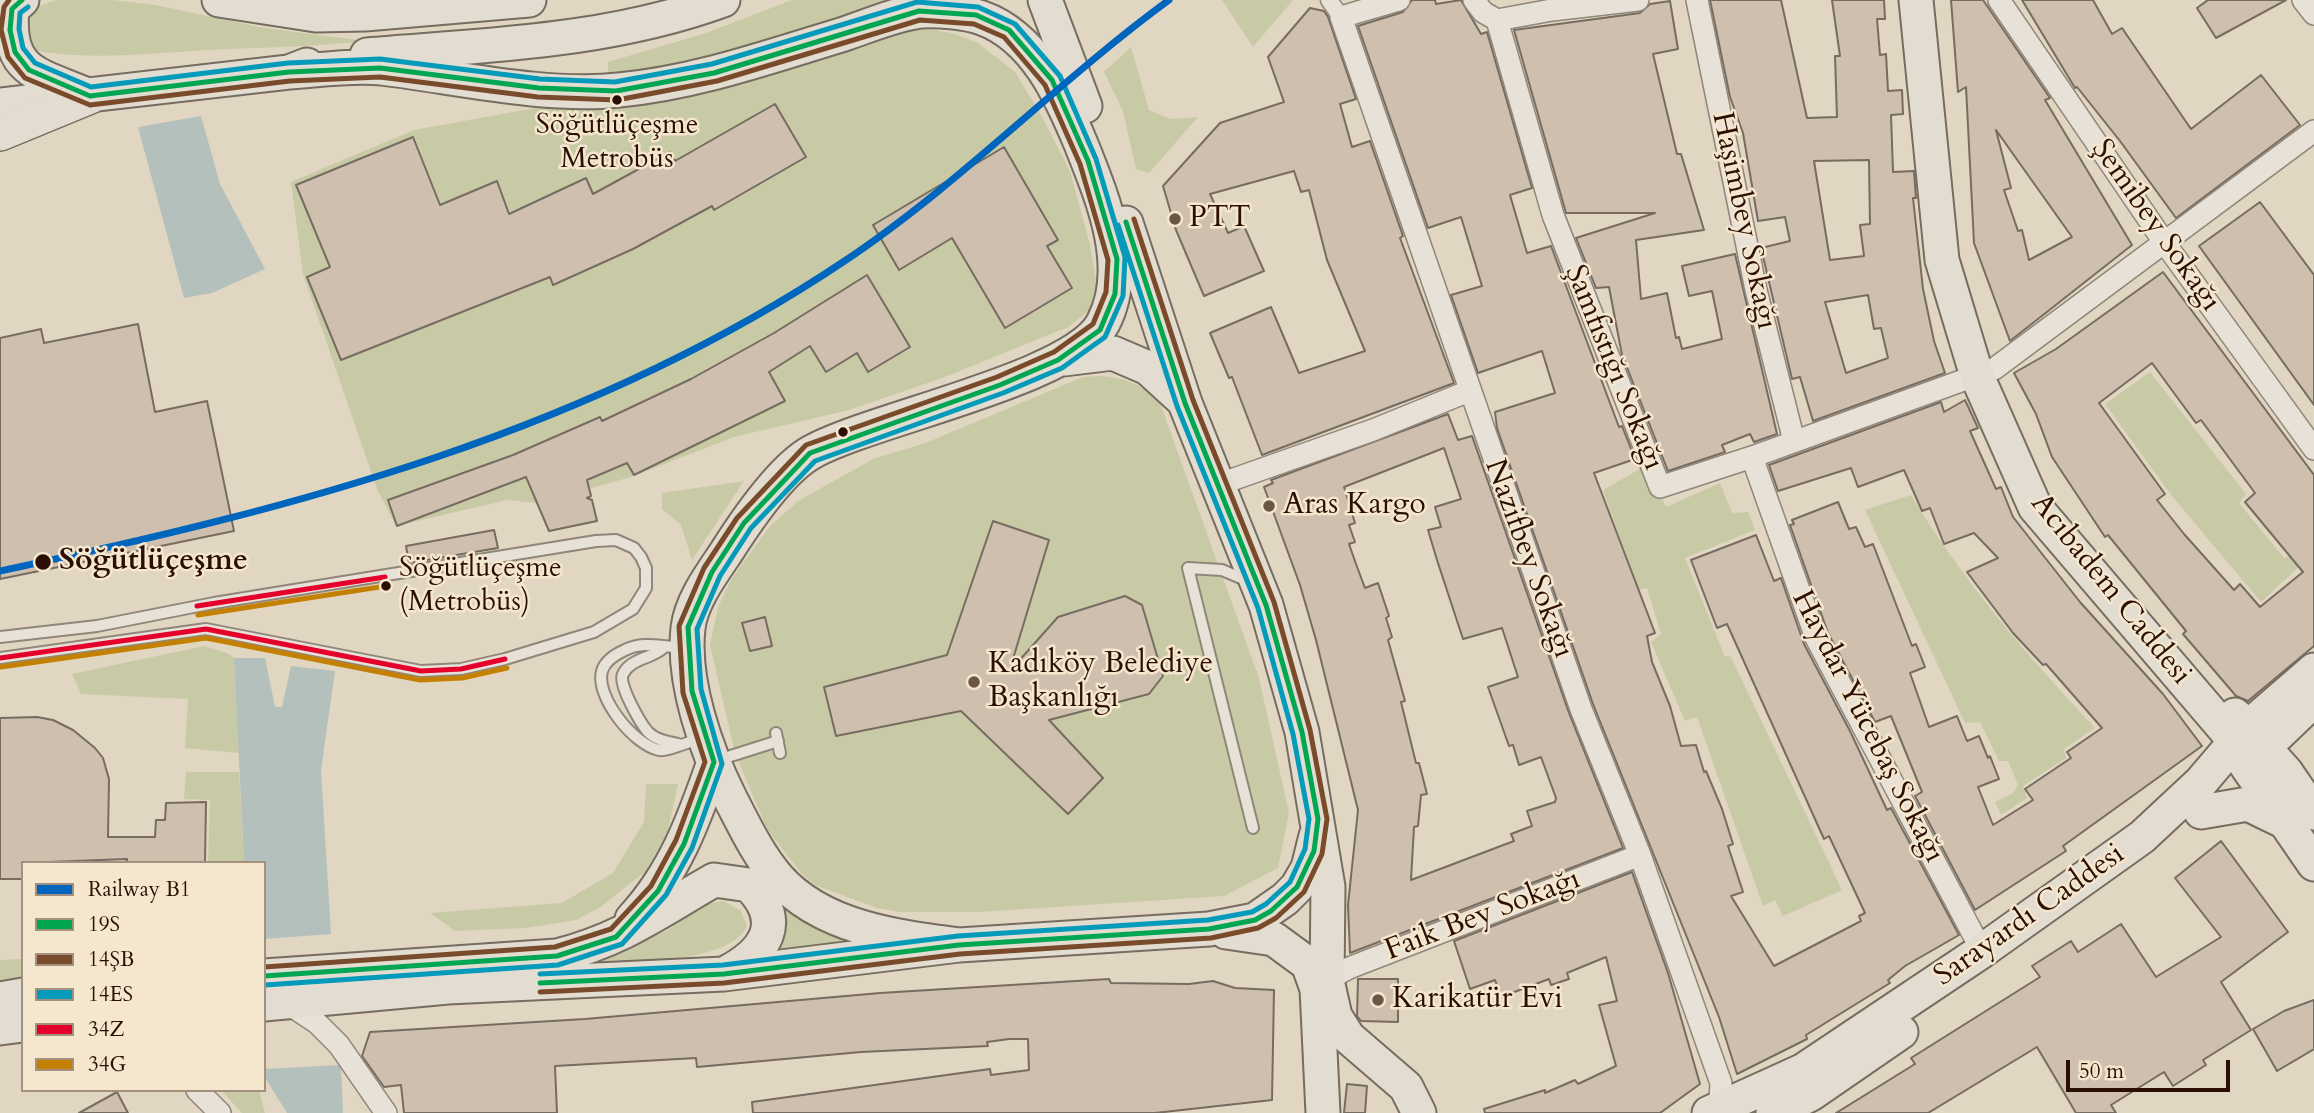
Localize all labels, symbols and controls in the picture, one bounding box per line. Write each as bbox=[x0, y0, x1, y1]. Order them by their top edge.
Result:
marker: Söğütlüçeşme Metrobüs bbox=[610, 93, 624, 107]
street label: Haşimbey Sokağı bbox=[1702, 109, 1784, 333]
place label: Söğütlüçeşme Metrobüs bbox=[536, 110, 698, 176]
street label: Şemibey Sokağı bbox=[2082, 133, 2228, 319]
place label: PTT bbox=[1189, 201, 1251, 237]
marker: PTT bbox=[1167, 211, 1183, 227]
street label: Şamfıstığı Sokağı bbox=[1556, 260, 1670, 476]
unlabelled marker bbox=[836, 425, 850, 439]
street label: Nazifbey Sokağı bbox=[1475, 455, 1581, 663]
street label: Acıbadem Caddesi bbox=[2022, 487, 2198, 693]
place label: Aras Kargo bbox=[1283, 488, 1426, 524]
marker: Aras Kargo bbox=[1261, 498, 1277, 514]
place label: Söğütlüçeşme bbox=[59, 544, 248, 580]
marker: Söğütlüçeşme bbox=[33, 552, 53, 572]
place label: Söğütlüçeşme (Metrobüs) bbox=[399, 553, 562, 619]
marker: Söğütlüçeşme (Metrobüs) bbox=[379, 579, 393, 593]
street label: Haydar Yücebaş Sokağı bbox=[1783, 585, 1951, 869]
place label: Kadıköy Belediye Başkanlığı bbox=[988, 647, 1213, 718]
marker: Kadıköy Belediye Başkanlığı bbox=[966, 674, 982, 690]
street label: Sarayardı Caddesi bbox=[1928, 837, 2132, 995]
legend bbox=[21, 861, 266, 1092]
street label: Faik Bey Sokağı bbox=[1380, 862, 1586, 970]
text: Railway B1 bbox=[88, 875, 191, 904]
text: 19S bbox=[88, 910, 120, 939]
text: 14ŞB bbox=[88, 945, 134, 974]
text: 14ES bbox=[88, 980, 133, 1009]
place label: Karikatür Evi bbox=[1392, 982, 1563, 1018]
marker: Karikatür Evi bbox=[1370, 992, 1386, 1008]
text: 34Z bbox=[88, 1015, 124, 1044]
scale bar bbox=[2069, 1046, 2234, 1090]
text: 34G bbox=[88, 1050, 126, 1079]
text: 50 m bbox=[2079, 1057, 2124, 1086]

